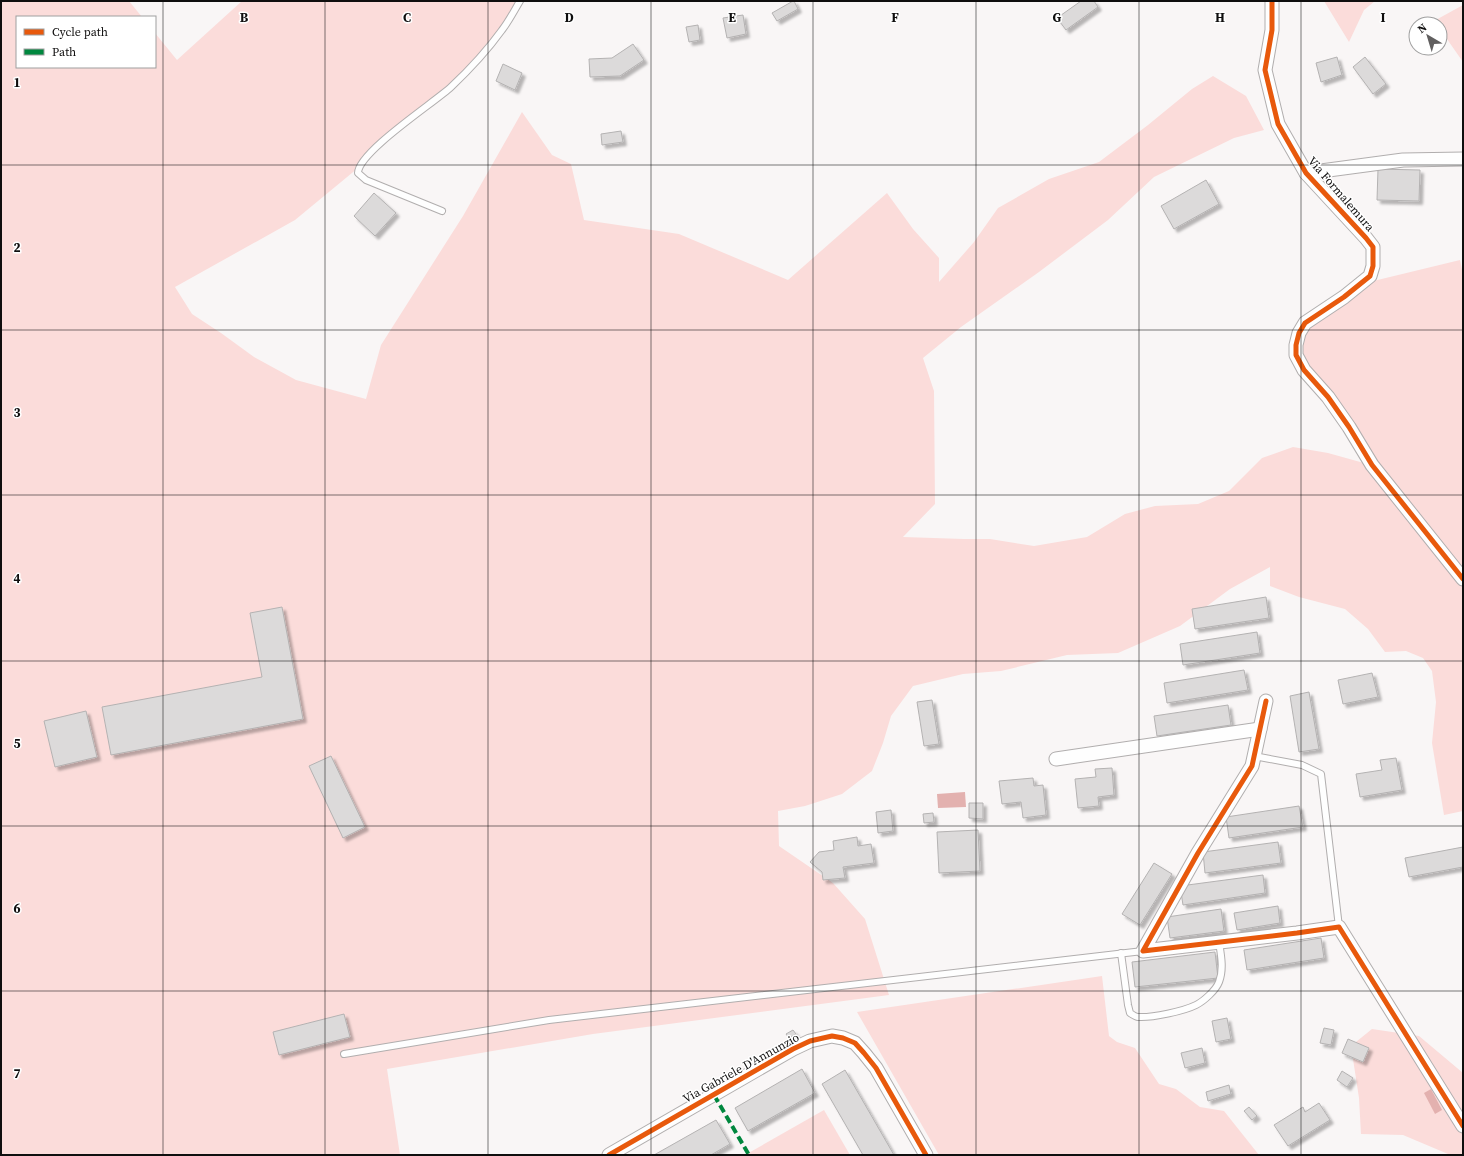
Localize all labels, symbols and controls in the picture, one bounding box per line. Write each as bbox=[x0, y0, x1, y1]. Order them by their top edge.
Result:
text: B bbox=[240, 9, 249, 26]
text: C bbox=[403, 9, 411, 26]
text: D bbox=[564, 9, 574, 26]
text: E bbox=[728, 9, 736, 26]
text: F bbox=[891, 9, 899, 26]
text: G bbox=[1053, 9, 1062, 26]
text: H bbox=[1215, 9, 1225, 26]
text: I bbox=[1380, 9, 1386, 26]
legend bbox=[16, 16, 156, 68]
north arrow bbox=[1408, 16, 1448, 56]
text: N bbox=[1414, 20, 1430, 37]
text: Cycle path bbox=[52, 24, 108, 40]
text: Path bbox=[52, 44, 76, 60]
text: 1 bbox=[13, 74, 21, 91]
street label: Via Formalemura bbox=[1304, 153, 1378, 235]
text: 2 bbox=[13, 239, 21, 256]
text: 3 bbox=[13, 404, 21, 421]
text: 4 bbox=[13, 570, 21, 587]
text: 5 bbox=[13, 735, 21, 752]
text: 6 bbox=[13, 900, 21, 917]
street label: Via Gabriele D'Annunzio bbox=[680, 1029, 802, 1107]
text: 7 bbox=[13, 1065, 21, 1082]

